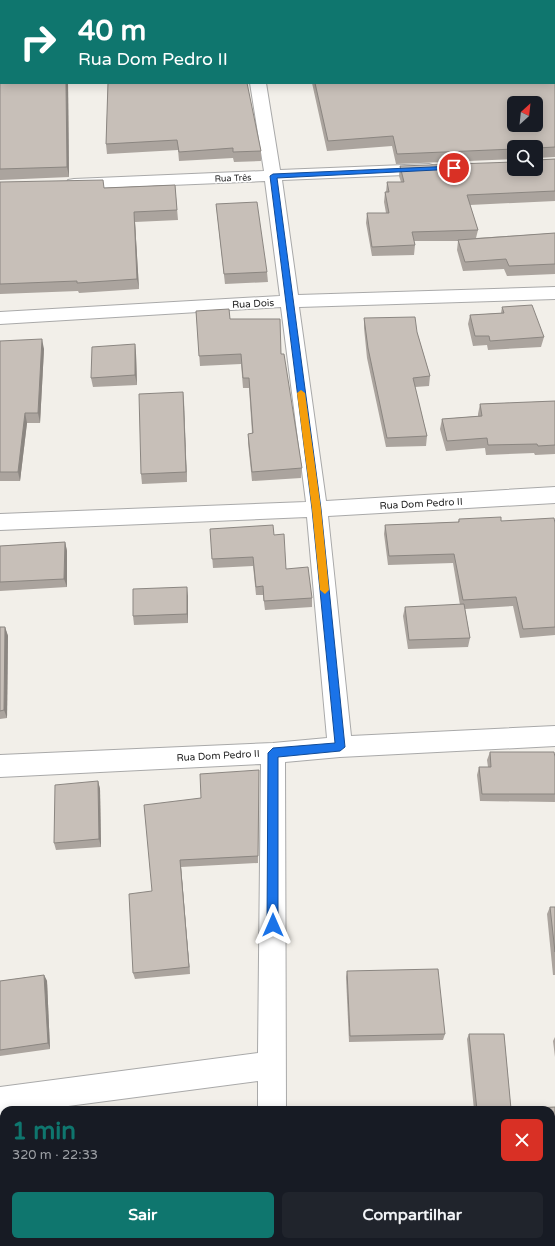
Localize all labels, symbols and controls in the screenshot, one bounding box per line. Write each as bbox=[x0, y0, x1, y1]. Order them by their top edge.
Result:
text: 40 m bbox=[78, 14, 146, 48]
icon: right bbox=[12, 16, 64, 68]
text: Rua Dom Pedro II bbox=[78, 48, 228, 70]
north arrow bbox=[507, 96, 543, 132]
map controls bbox=[507, 96, 543, 176]
button: search bbox=[507, 140, 543, 176]
pin bbox=[437, 151, 471, 185]
icon: arrive bbox=[443, 157, 465, 179]
street label: Rua Três bbox=[214, 172, 252, 185]
street label: Rua Dois bbox=[232, 297, 275, 311]
street label: Rua Dom Pedro II bbox=[379, 496, 463, 512]
street label: Rua Dom Pedro II bbox=[176, 748, 260, 764]
position arrow bbox=[252, 904, 294, 946]
text: 1 min bbox=[12, 1117, 76, 1146]
button: close bbox=[501, 1119, 543, 1161]
text: 320 m · 22:33 bbox=[12, 1147, 98, 1163]
button: Sair bbox=[12, 1192, 274, 1238]
button: Compartilhar bbox=[282, 1192, 543, 1238]

